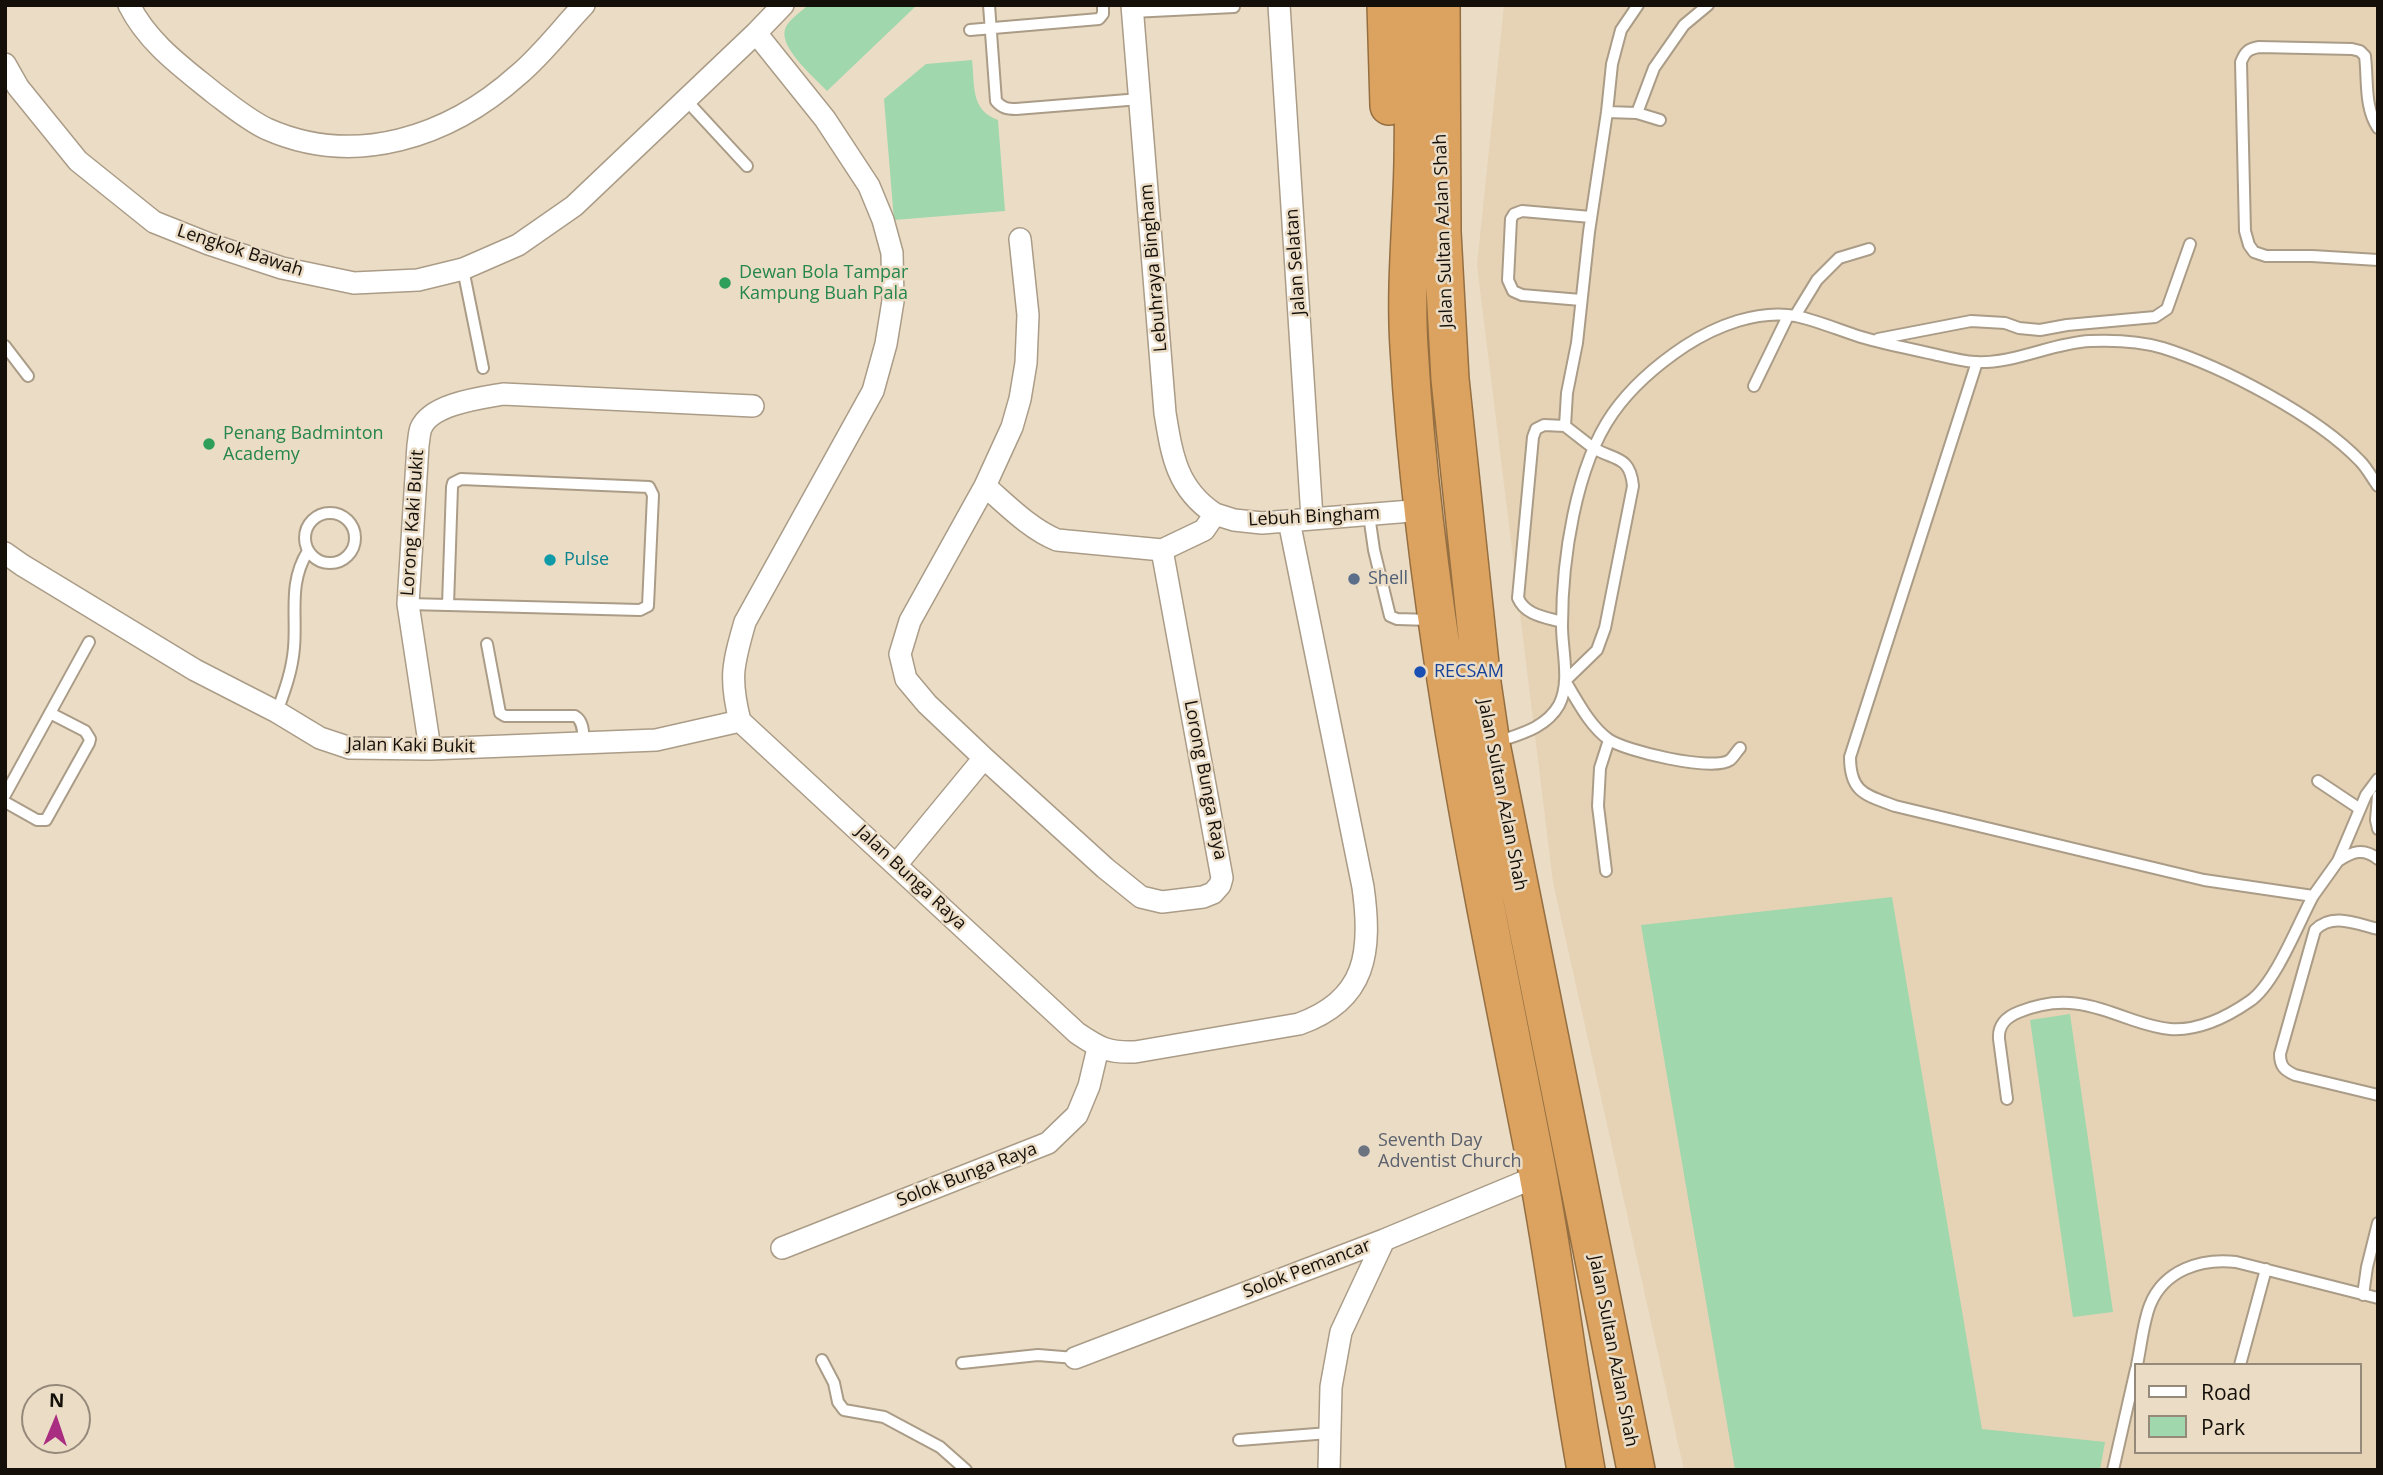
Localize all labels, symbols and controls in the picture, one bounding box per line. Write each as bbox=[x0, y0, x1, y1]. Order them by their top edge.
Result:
street label: Jalan Sultan Azlan Shah bbox=[1430, 133, 1458, 329]
street label: Lebuhraya Bingham bbox=[1136, 183, 1172, 353]
street label: Jalan Selatan bbox=[1281, 208, 1311, 316]
street label: Lengkok Bawah bbox=[174, 220, 306, 282]
place label: Dewan Bola Tampar Kampung Buah Pala bbox=[739, 262, 908, 304]
marker: Dewan Bola Tampar Kampung Buah Pala bbox=[717, 275, 733, 291]
place label: Penang Badminton Academy bbox=[223, 423, 384, 466]
marker: Penang Badminton Academy bbox=[201, 436, 217, 452]
street label: Lorong Kaki Bukit bbox=[397, 449, 429, 597]
street label: Lebuh Bingham bbox=[1248, 503, 1380, 531]
place label: Pulse bbox=[564, 549, 609, 571]
marker: Pulse bbox=[542, 552, 558, 568]
place label: Shell bbox=[1368, 568, 1408, 590]
marker: Shell bbox=[1346, 571, 1362, 587]
place label: RECSAM bbox=[1434, 661, 1504, 683]
marker: RECSAM bbox=[1412, 664, 1428, 680]
street label: Jalan Sultan Azlan Shah bbox=[1473, 697, 1531, 893]
street label: Lorong Bunga Raya bbox=[1179, 698, 1231, 862]
street label: Jalan Kaki Bukit bbox=[347, 734, 475, 758]
street label: Jalan Bunga Raya bbox=[851, 821, 971, 935]
place label: Seventh Day Adventist Church bbox=[1378, 1130, 1522, 1172]
street label: Solok Bunga Raya bbox=[894, 1138, 1040, 1212]
marker: Seventh Day Adventist Church bbox=[1356, 1143, 1372, 1159]
street label: Solok Pemancar bbox=[1240, 1235, 1374, 1303]
street label: Jalan Sultan Azlan Shah bbox=[1584, 1253, 1642, 1449]
legend bbox=[2134, 1363, 2362, 1454]
text: Road bbox=[2201, 1378, 2251, 1406]
north arrow bbox=[21, 1384, 91, 1454]
text: N bbox=[48, 1387, 65, 1413]
text: Park bbox=[2201, 1413, 2245, 1441]

